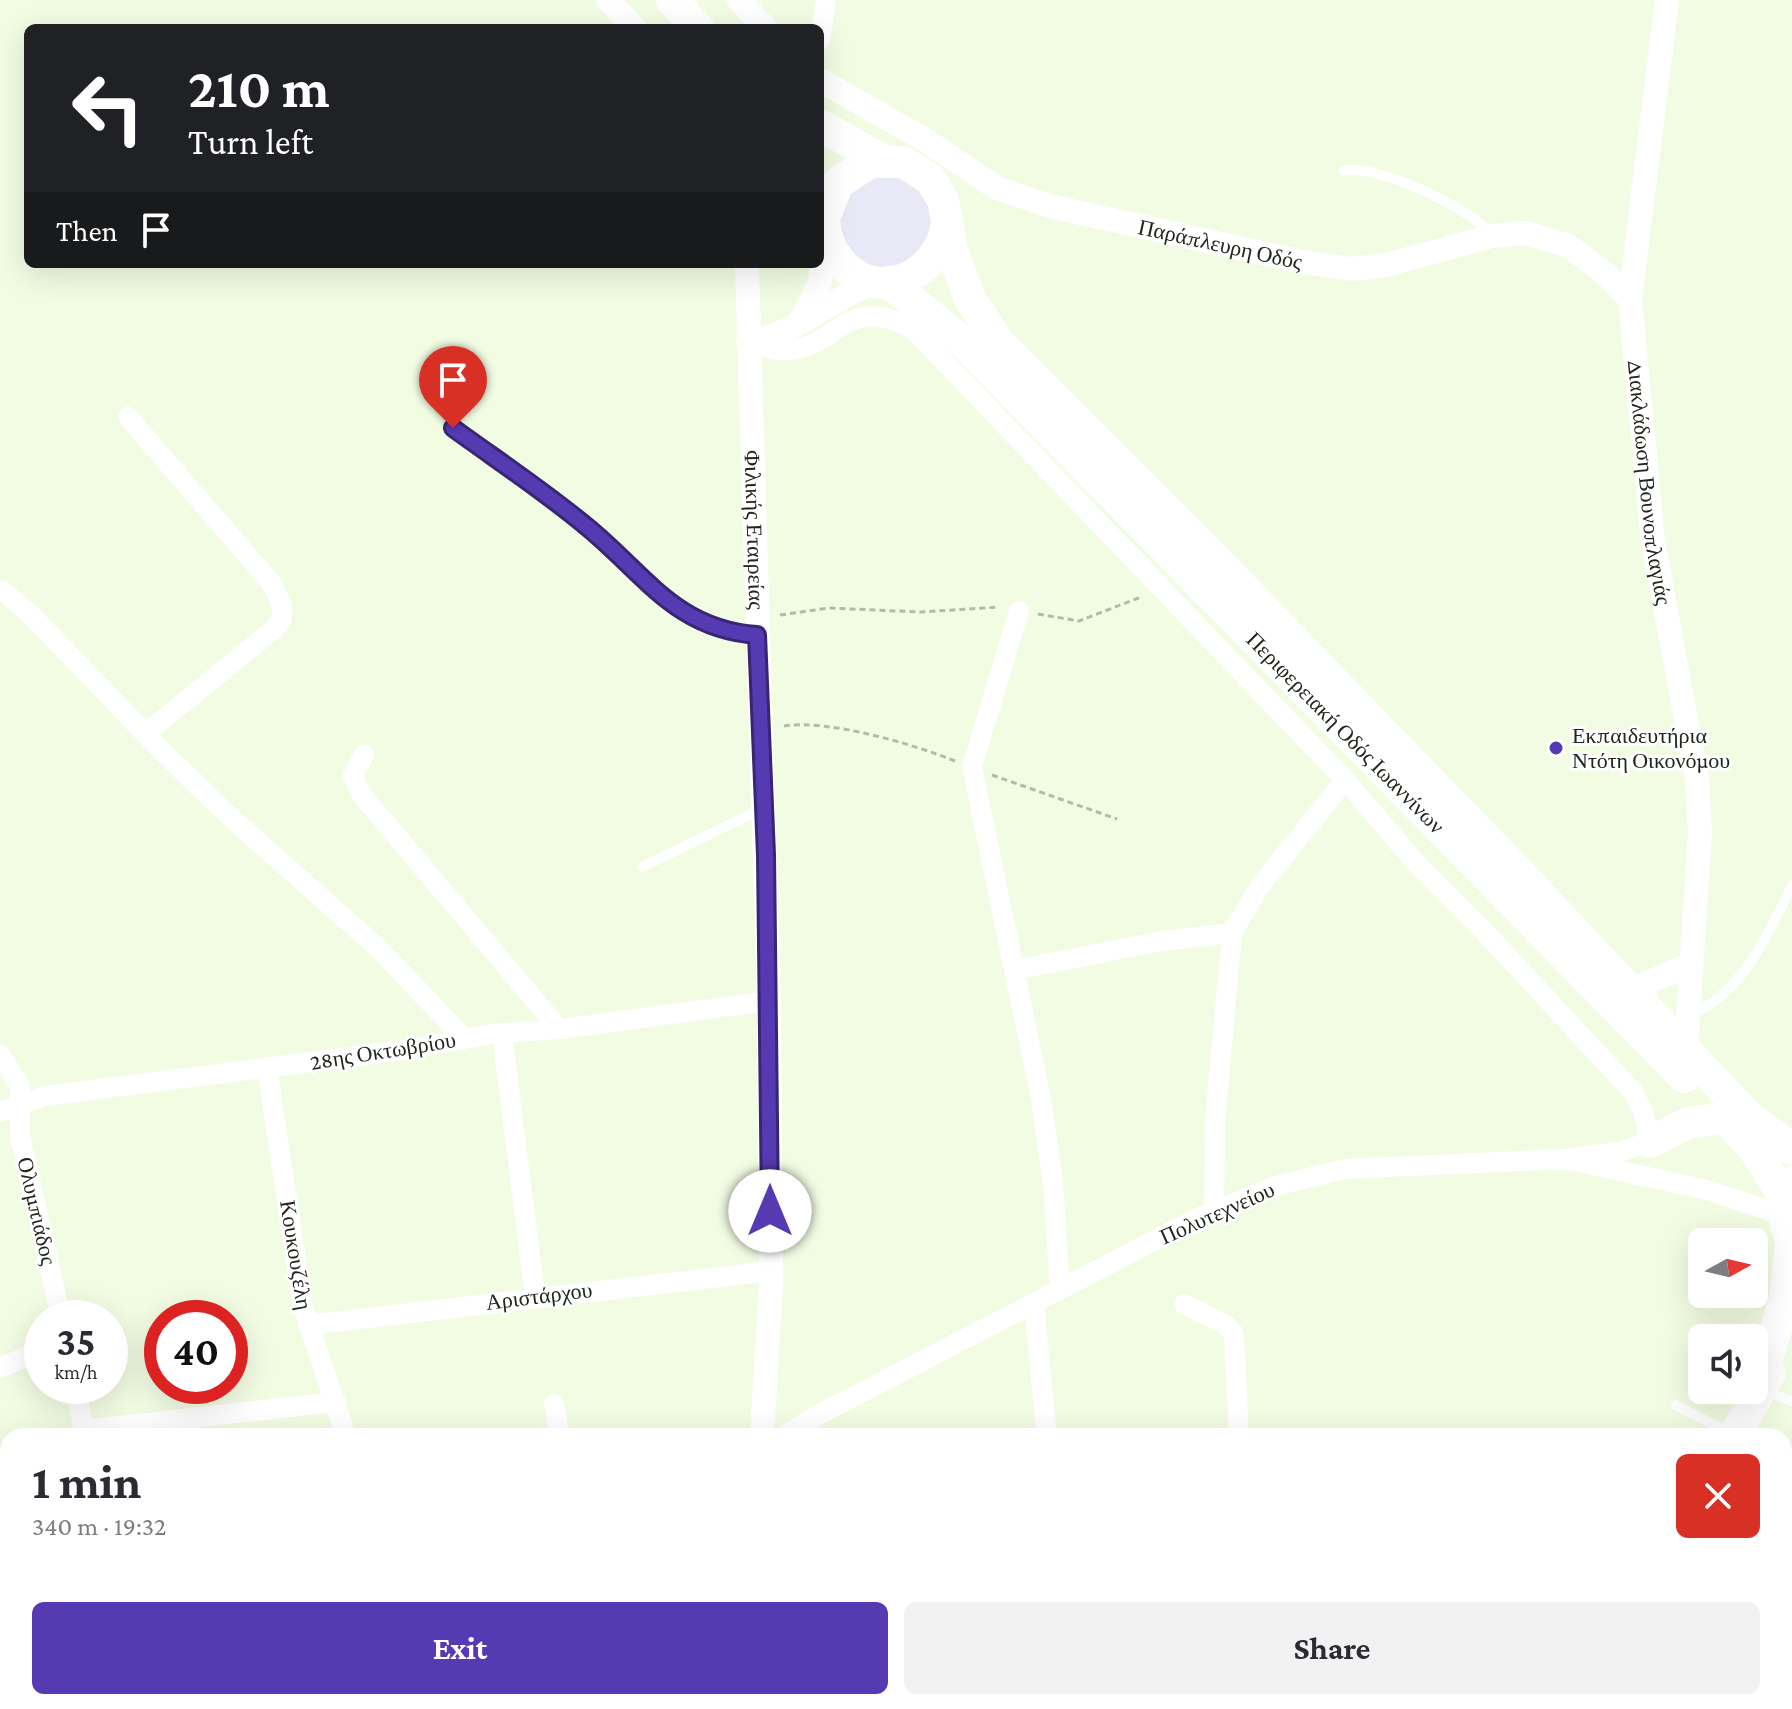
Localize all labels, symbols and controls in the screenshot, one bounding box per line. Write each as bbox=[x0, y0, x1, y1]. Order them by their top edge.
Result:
icon: left bbox=[56, 56, 160, 160]
text: 210 m bbox=[188, 57, 330, 119]
text: Turn left bbox=[188, 122, 313, 162]
icon: arrive bbox=[134, 208, 178, 252]
text: Then bbox=[56, 214, 118, 247]
street label: Παράπλευρη Οδός bbox=[1136, 214, 1305, 274]
pin bbox=[419, 346, 487, 428]
icon: arrive bbox=[431, 358, 475, 402]
street label: Διακλάδωση Βουνοπλαγιάς bbox=[1623, 359, 1677, 607]
street label: Φιλικής Εταιρείας bbox=[740, 450, 770, 610]
street label: Περιφερειακή Οδός Ιωαννίνων bbox=[1242, 626, 1450, 838]
place label: Εκπαιδευτήρια Ντότη Οικονόμου bbox=[1572, 723, 1730, 773]
marker: Εκπαιδευτήρια Ντότη Οικονόμου bbox=[1547, 739, 1565, 757]
street label: 28ης Οκτωβρίου bbox=[308, 1027, 458, 1075]
street label: Ολυμπιάδος bbox=[12, 1155, 62, 1268]
position arrow bbox=[728, 1169, 812, 1253]
street label: Πολυτεχνείου bbox=[1156, 1177, 1278, 1249]
street label: Κουκουζέλη bbox=[275, 1198, 317, 1312]
north arrow bbox=[1688, 1228, 1768, 1308]
map controls bbox=[1688, 1228, 1768, 1404]
street label: Αριστάρχου bbox=[484, 1277, 594, 1315]
speed limit sign: 40 bbox=[144, 1300, 248, 1404]
text: 35 bbox=[56, 1319, 96, 1364]
button: sound bbox=[1688, 1324, 1768, 1404]
text: km/h bbox=[54, 1361, 98, 1383]
button: close bbox=[1676, 1454, 1760, 1538]
text: 1 min bbox=[32, 1455, 141, 1508]
text: 340 m · 19:32 bbox=[32, 1512, 166, 1541]
button: Exit bbox=[32, 1602, 888, 1694]
button: Share bbox=[904, 1602, 1760, 1694]

